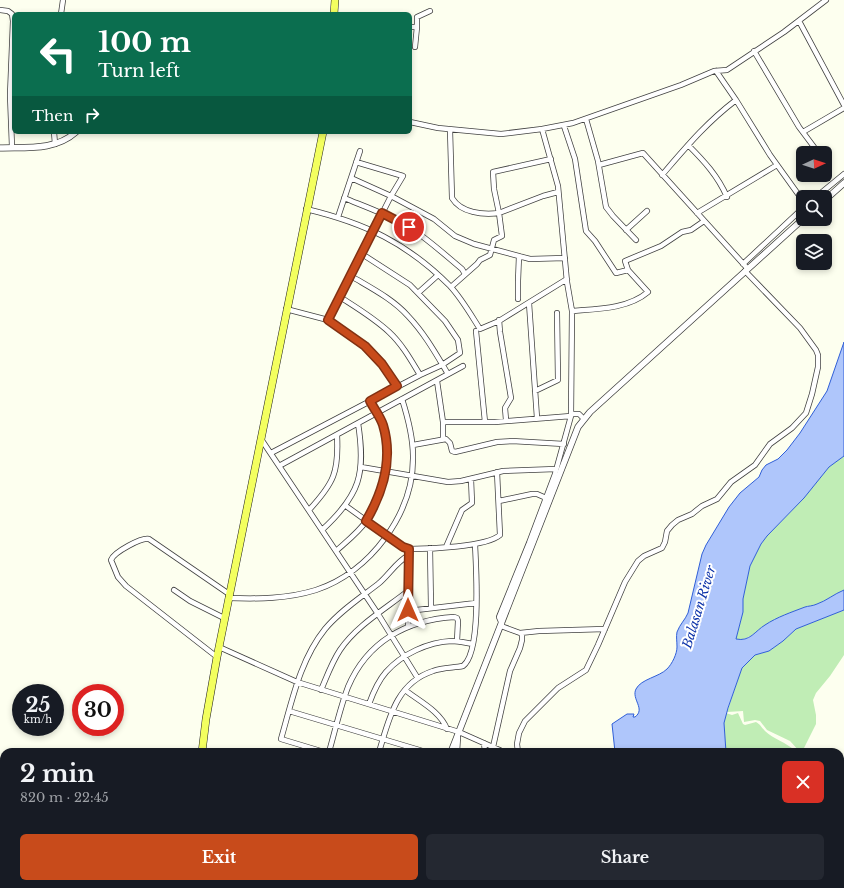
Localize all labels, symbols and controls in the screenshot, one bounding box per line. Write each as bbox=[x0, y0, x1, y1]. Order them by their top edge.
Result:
text: 100 m bbox=[98, 25, 191, 60]
icon: left bbox=[32, 28, 84, 80]
text: Turn left bbox=[98, 60, 180, 82]
icon: right bbox=[81, 104, 103, 126]
text: Then bbox=[32, 106, 73, 125]
north arrow bbox=[796, 146, 832, 182]
map controls bbox=[796, 146, 832, 270]
button: search bbox=[796, 190, 832, 226]
pin bbox=[392, 210, 426, 244]
icon: arrive bbox=[398, 216, 420, 238]
button: layers bbox=[796, 234, 832, 270]
water label: Balasan River bbox=[678, 563, 720, 651]
position arrow bbox=[387, 589, 429, 631]
speed limit sign: 30 bbox=[72, 684, 124, 736]
text: 25 bbox=[26, 693, 50, 717]
text: km/h bbox=[24, 713, 52, 726]
text: 2 min bbox=[20, 759, 95, 788]
button: close bbox=[782, 761, 824, 803]
text: 820 m · 22:45 bbox=[20, 789, 109, 806]
button: Exit bbox=[20, 834, 418, 880]
button: Share bbox=[426, 834, 824, 880]

